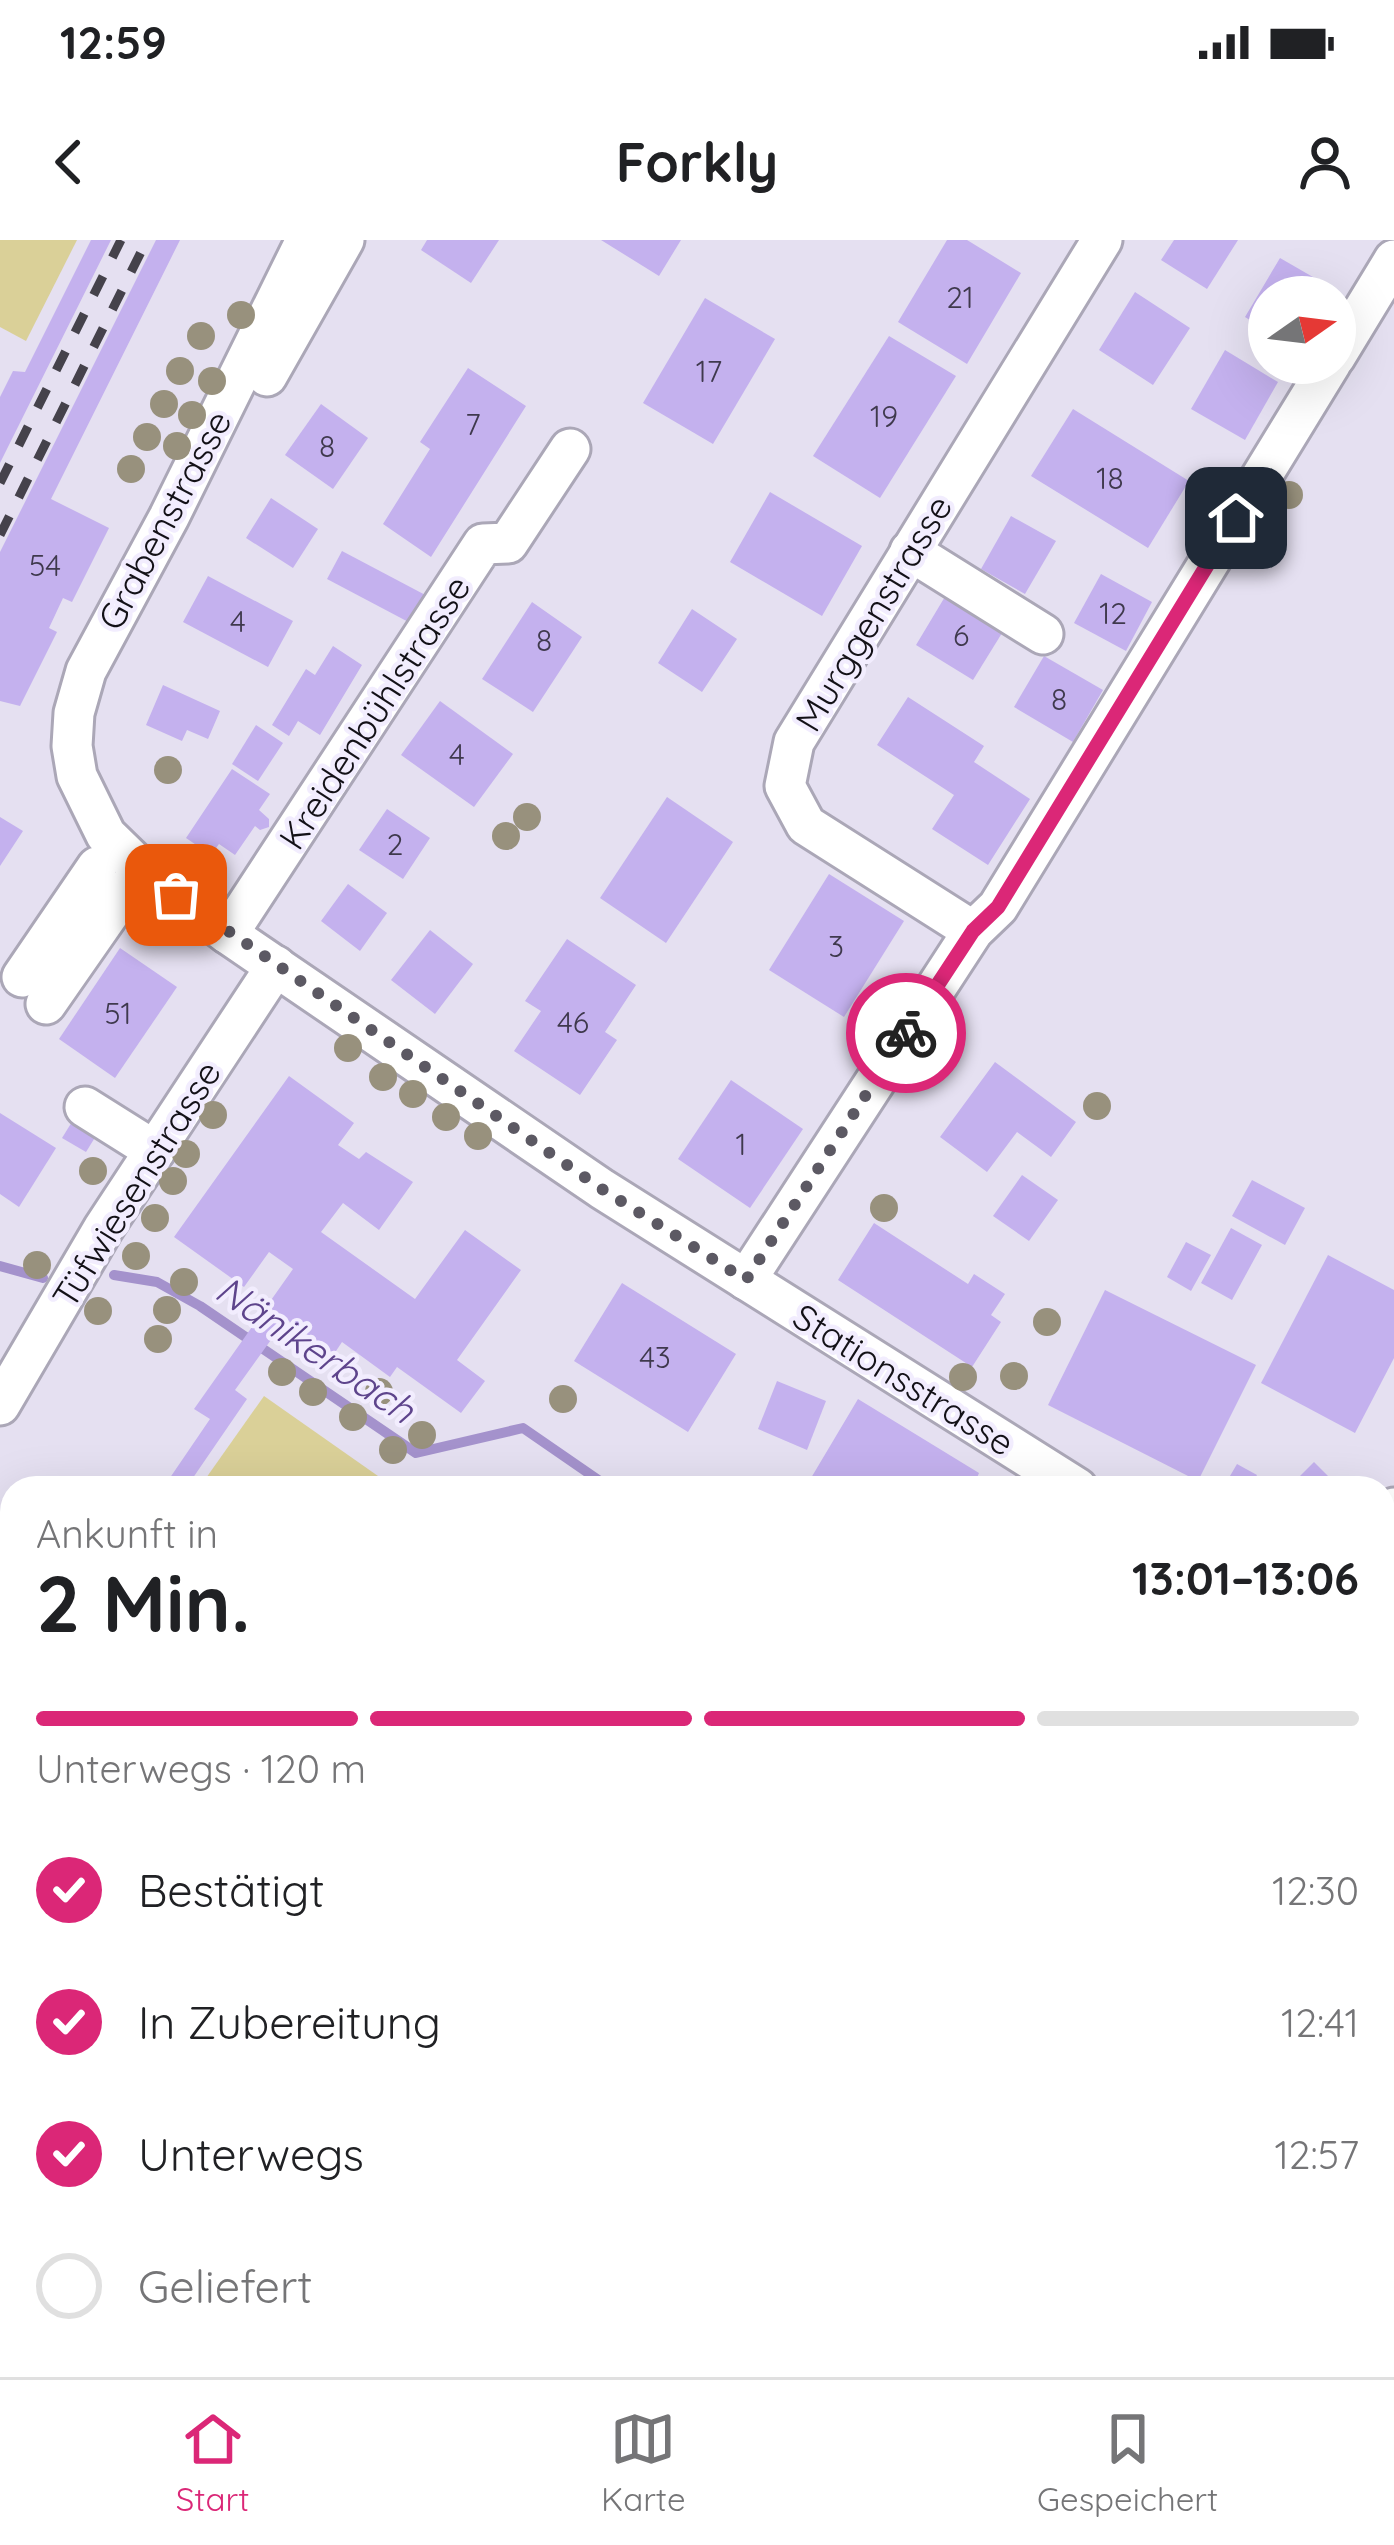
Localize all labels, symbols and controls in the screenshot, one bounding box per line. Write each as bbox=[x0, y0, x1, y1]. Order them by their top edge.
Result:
text: 12:59 bbox=[60, 14, 167, 70]
text: Forkly bbox=[616, 128, 778, 196]
icon: back bbox=[36, 129, 102, 195]
icon: person bbox=[1292, 129, 1358, 195]
north arrow bbox=[1248, 276, 1356, 384]
map controls bbox=[1248, 276, 1356, 384]
house number: 21 bbox=[946, 278, 974, 316]
house number: 17 bbox=[696, 352, 722, 390]
house number: 19 bbox=[870, 397, 898, 435]
street label: Grabenstrasse bbox=[87, 403, 241, 637]
house number: 7 bbox=[465, 405, 481, 443]
house number: 8 bbox=[319, 427, 335, 465]
house number: 18 bbox=[1096, 459, 1124, 497]
pin bbox=[1185, 467, 1287, 569]
icon: home bbox=[1203, 485, 1269, 551]
street label: Murggenstrasse bbox=[785, 487, 961, 739]
house number: 54 bbox=[29, 546, 61, 584]
street label: Kreidenbühlstrasse bbox=[269, 567, 479, 857]
house number: 12 bbox=[1099, 594, 1127, 632]
house number: 4 bbox=[230, 602, 246, 640]
house number: 6 bbox=[953, 616, 969, 654]
house number: 8 bbox=[536, 621, 552, 659]
house number: 8 bbox=[1051, 680, 1067, 718]
house number: 4 bbox=[449, 735, 465, 773]
house number: 2 bbox=[387, 825, 403, 863]
pin bbox=[125, 844, 227, 946]
icon: bag bbox=[143, 862, 209, 928]
house number: 3 bbox=[828, 927, 844, 965]
courier bbox=[846, 973, 966, 1093]
house number: 51 bbox=[104, 994, 132, 1032]
icon: bike bbox=[873, 1000, 939, 1066]
house number: 46 bbox=[557, 1003, 589, 1041]
street label: Tüfwiesenstrasse bbox=[42, 1052, 230, 1316]
house number: 1 bbox=[735, 1125, 747, 1163]
water label: Nänikerbach bbox=[207, 1264, 426, 1434]
street label: Stationsstrasse bbox=[785, 1293, 1023, 1465]
house number: 43 bbox=[639, 1338, 671, 1376]
text: Ankunft in bbox=[36, 1509, 218, 1558]
text: 13:01–13:06 bbox=[1132, 1550, 1359, 1606]
text: 2 Min. bbox=[36, 1554, 250, 1652]
text: Unterwegs · 120 m bbox=[36, 1744, 366, 1793]
icon: check bbox=[36, 1857, 102, 1923]
text: Bestätigt bbox=[138, 1862, 325, 1918]
text: 12:30 bbox=[1272, 1866, 1359, 1915]
icon: check bbox=[36, 1989, 102, 2055]
text: In Zubereitung bbox=[138, 1994, 441, 2050]
text: 12:41 bbox=[1281, 1998, 1359, 2047]
icon: check bbox=[36, 2121, 102, 2187]
text: Unterwegs bbox=[138, 2126, 364, 2182]
text: 12:57 bbox=[1274, 2130, 1359, 2179]
text: Geliefert bbox=[138, 2258, 313, 2314]
tab: Start bbox=[176, 2406, 249, 2519]
tab: Karte bbox=[601, 2406, 686, 2519]
tab: Gespeichert bbox=[1037, 2406, 1218, 2519]

